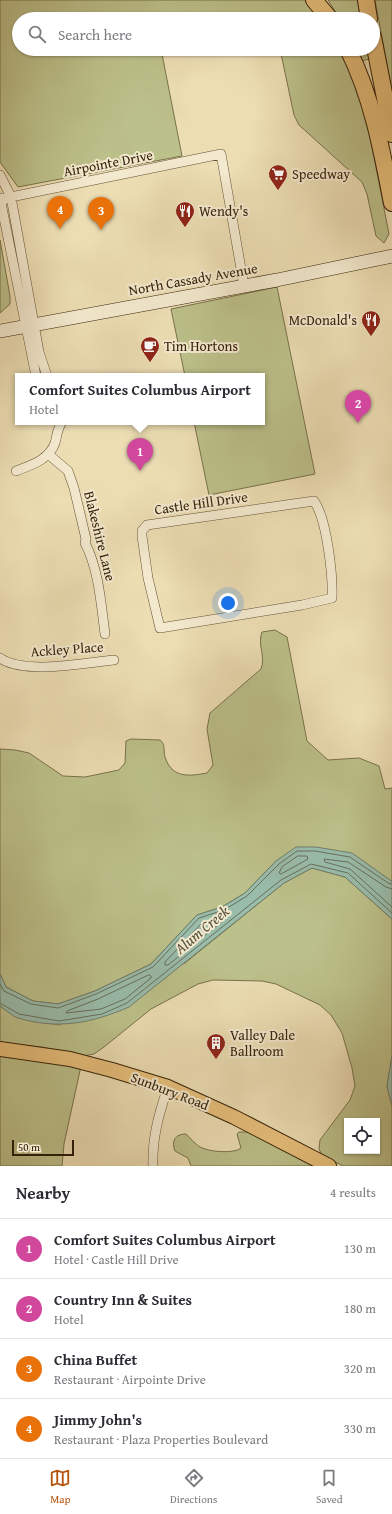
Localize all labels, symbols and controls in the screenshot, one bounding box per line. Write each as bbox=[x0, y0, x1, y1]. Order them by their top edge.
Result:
search box bbox=[12, 12, 380, 56]
icon: search bbox=[26, 23, 48, 45]
text: Search here bbox=[58, 24, 132, 45]
street label: Airpointe Drive bbox=[62, 144, 155, 181]
supermarket icon: Speedway bbox=[267, 163, 289, 191]
place label: Speedway bbox=[292, 164, 350, 184]
pin: 4 bbox=[47, 196, 73, 229]
pin: 3 bbox=[88, 197, 114, 230]
restaurant icon: Wendy's bbox=[174, 200, 196, 228]
place label: Wendy's bbox=[199, 201, 248, 221]
street label: North Cassady Avenue bbox=[127, 258, 259, 300]
restaurant icon: McDonald's bbox=[360, 309, 382, 337]
place label: McDonald's bbox=[289, 310, 357, 330]
cafe icon: Tim Hortons bbox=[139, 335, 161, 363]
place label: Tim Hortons bbox=[164, 336, 238, 356]
popup bbox=[15, 373, 265, 425]
text: Comfort Suites Columbus Airport bbox=[29, 379, 251, 400]
pin: 2 bbox=[345, 390, 371, 423]
text: Hotel bbox=[29, 400, 59, 419]
pin: 1 bbox=[127, 438, 153, 471]
street label: Castle Hill Drive bbox=[153, 487, 249, 519]
street label: Blakeshire Lane bbox=[79, 489, 121, 584]
your location bbox=[218, 593, 238, 613]
street label: Ackley Place bbox=[30, 636, 105, 662]
water label: Alum Creek bbox=[169, 900, 234, 959]
place label: Valley Dale Ballroom bbox=[230, 1025, 295, 1061]
building icon: Valley Dale Ballroom bbox=[205, 1032, 227, 1060]
street label: Sunbury Road bbox=[128, 1067, 212, 1115]
map controls bbox=[344, 1118, 380, 1154]
button: locate bbox=[344, 1118, 380, 1154]
scale bar bbox=[12, 1138, 74, 1157]
text: 50 m bbox=[18, 1139, 40, 1155]
text: Nearby bbox=[16, 1180, 70, 1205]
text: 4 results bbox=[330, 1183, 376, 1202]
text: Comfort Suites Columbus Airport bbox=[54, 1229, 276, 1250]
text: 1 bbox=[26, 1239, 32, 1258]
text: 130 m bbox=[344, 1239, 376, 1258]
text: Hotel · Castle Hill Drive bbox=[54, 1250, 179, 1269]
text: Country Inn & Suites bbox=[54, 1289, 192, 1310]
text: 2 bbox=[26, 1299, 32, 1318]
text: 180 m bbox=[344, 1299, 376, 1318]
text: Hotel bbox=[54, 1310, 84, 1329]
text: China Buffet bbox=[54, 1349, 137, 1370]
text: 3 bbox=[26, 1359, 32, 1378]
text: 320 m bbox=[344, 1359, 376, 1378]
text: Restaurant · Airpointe Drive bbox=[54, 1370, 206, 1389]
text: Jimmy John's bbox=[54, 1409, 142, 1430]
text: 4 bbox=[26, 1419, 32, 1438]
text: 330 m bbox=[344, 1419, 376, 1438]
text: Restaurant · Plaza Properties Boulevard bbox=[54, 1430, 268, 1449]
tab: Map bbox=[49, 1467, 71, 1507]
tab: Directions bbox=[170, 1467, 217, 1507]
tab: Saved bbox=[316, 1467, 343, 1507]

